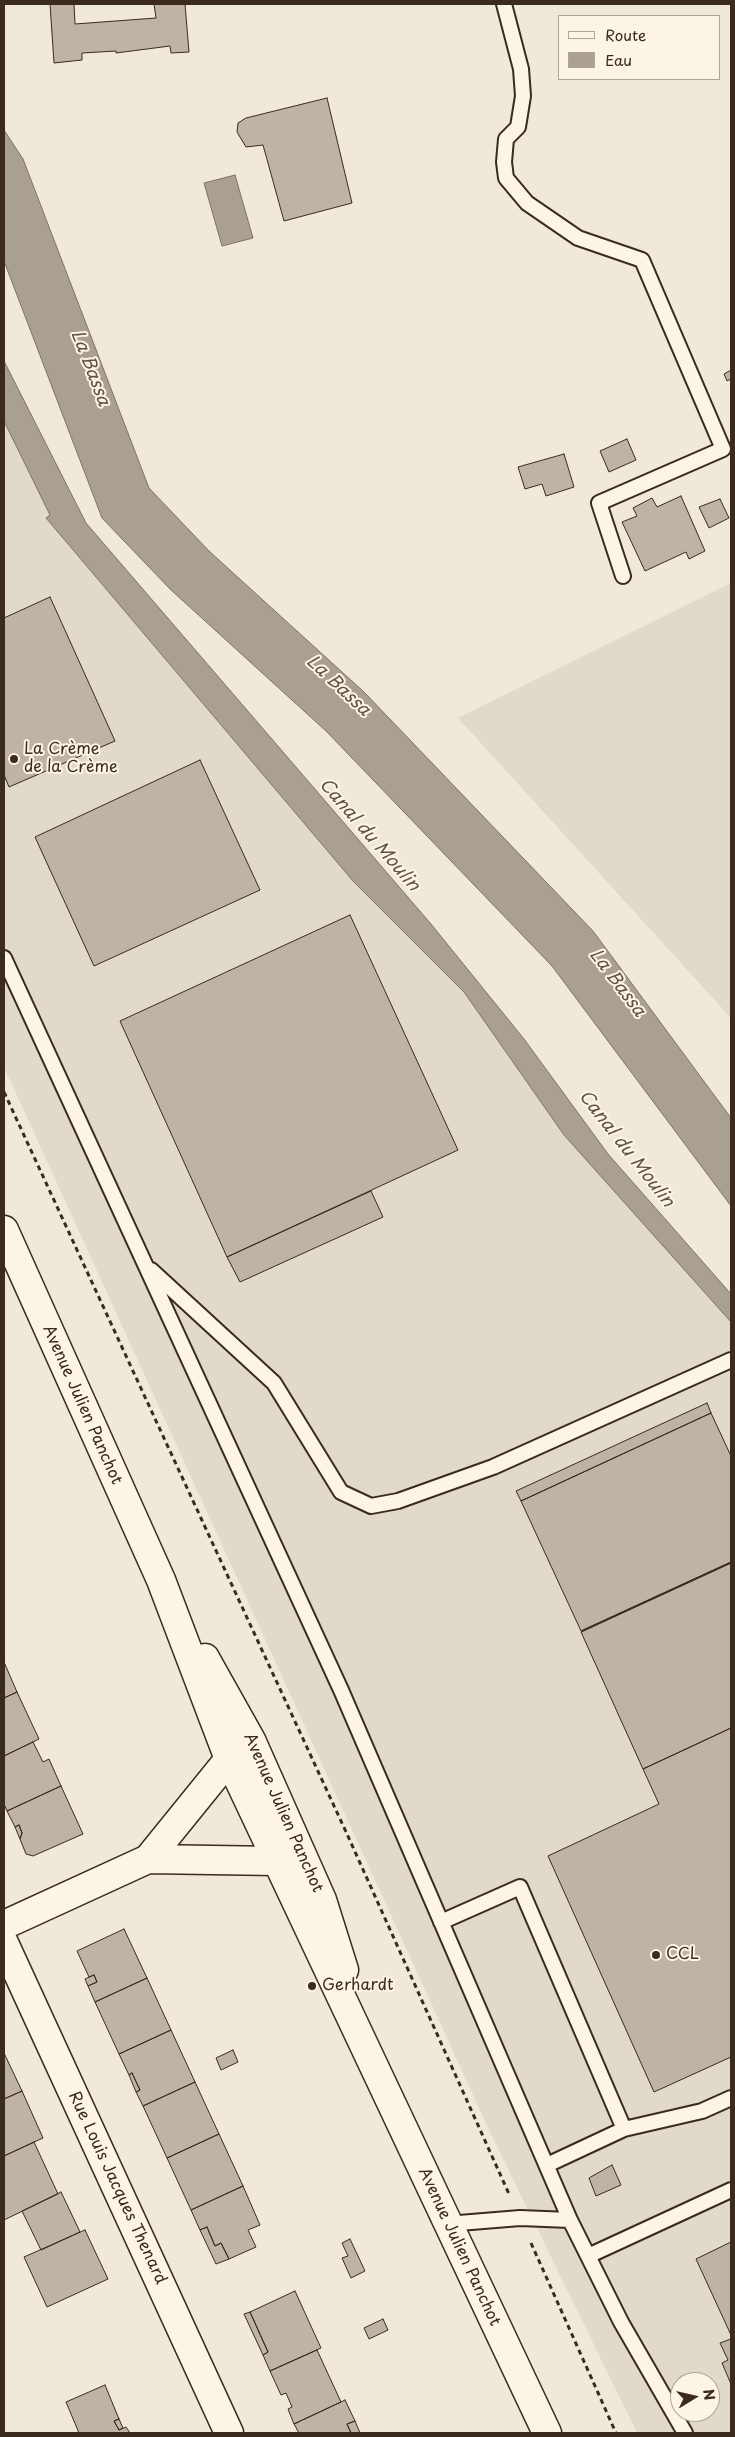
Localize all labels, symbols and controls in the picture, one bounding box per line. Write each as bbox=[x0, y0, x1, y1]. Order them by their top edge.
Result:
legend bbox=[558, 15, 720, 80]
text: Route bbox=[605, 23, 646, 46]
text: Eau bbox=[605, 48, 632, 71]
water label: La Bassa bbox=[66, 327, 114, 409]
water label: La Bassa bbox=[302, 651, 374, 721]
place label: La Crème de la Crème bbox=[24, 740, 118, 778]
marker: La Crème de la Crème bbox=[8, 753, 20, 765]
water label: Canal du Moulin bbox=[314, 774, 424, 896]
water label: La Bassa bbox=[584, 945, 650, 1021]
water label: Canal du Moulin bbox=[574, 1086, 678, 1212]
street label: Avenue Julien Panchot bbox=[38, 1322, 126, 1488]
street label: Avenue Julien Panchot bbox=[239, 1730, 327, 1896]
place label: CCL bbox=[666, 1945, 699, 1965]
marker: CCL bbox=[650, 1949, 662, 1961]
place label: Gerhardt bbox=[322, 1976, 394, 1996]
marker: Gerhardt bbox=[306, 1980, 318, 1992]
street label: Rue Louis Jacques Thenard bbox=[64, 2089, 170, 2287]
street label: Avenue Julien Panchot bbox=[414, 2165, 504, 2329]
north arrow bbox=[670, 2372, 720, 2422]
text: N bbox=[698, 2388, 721, 2402]

